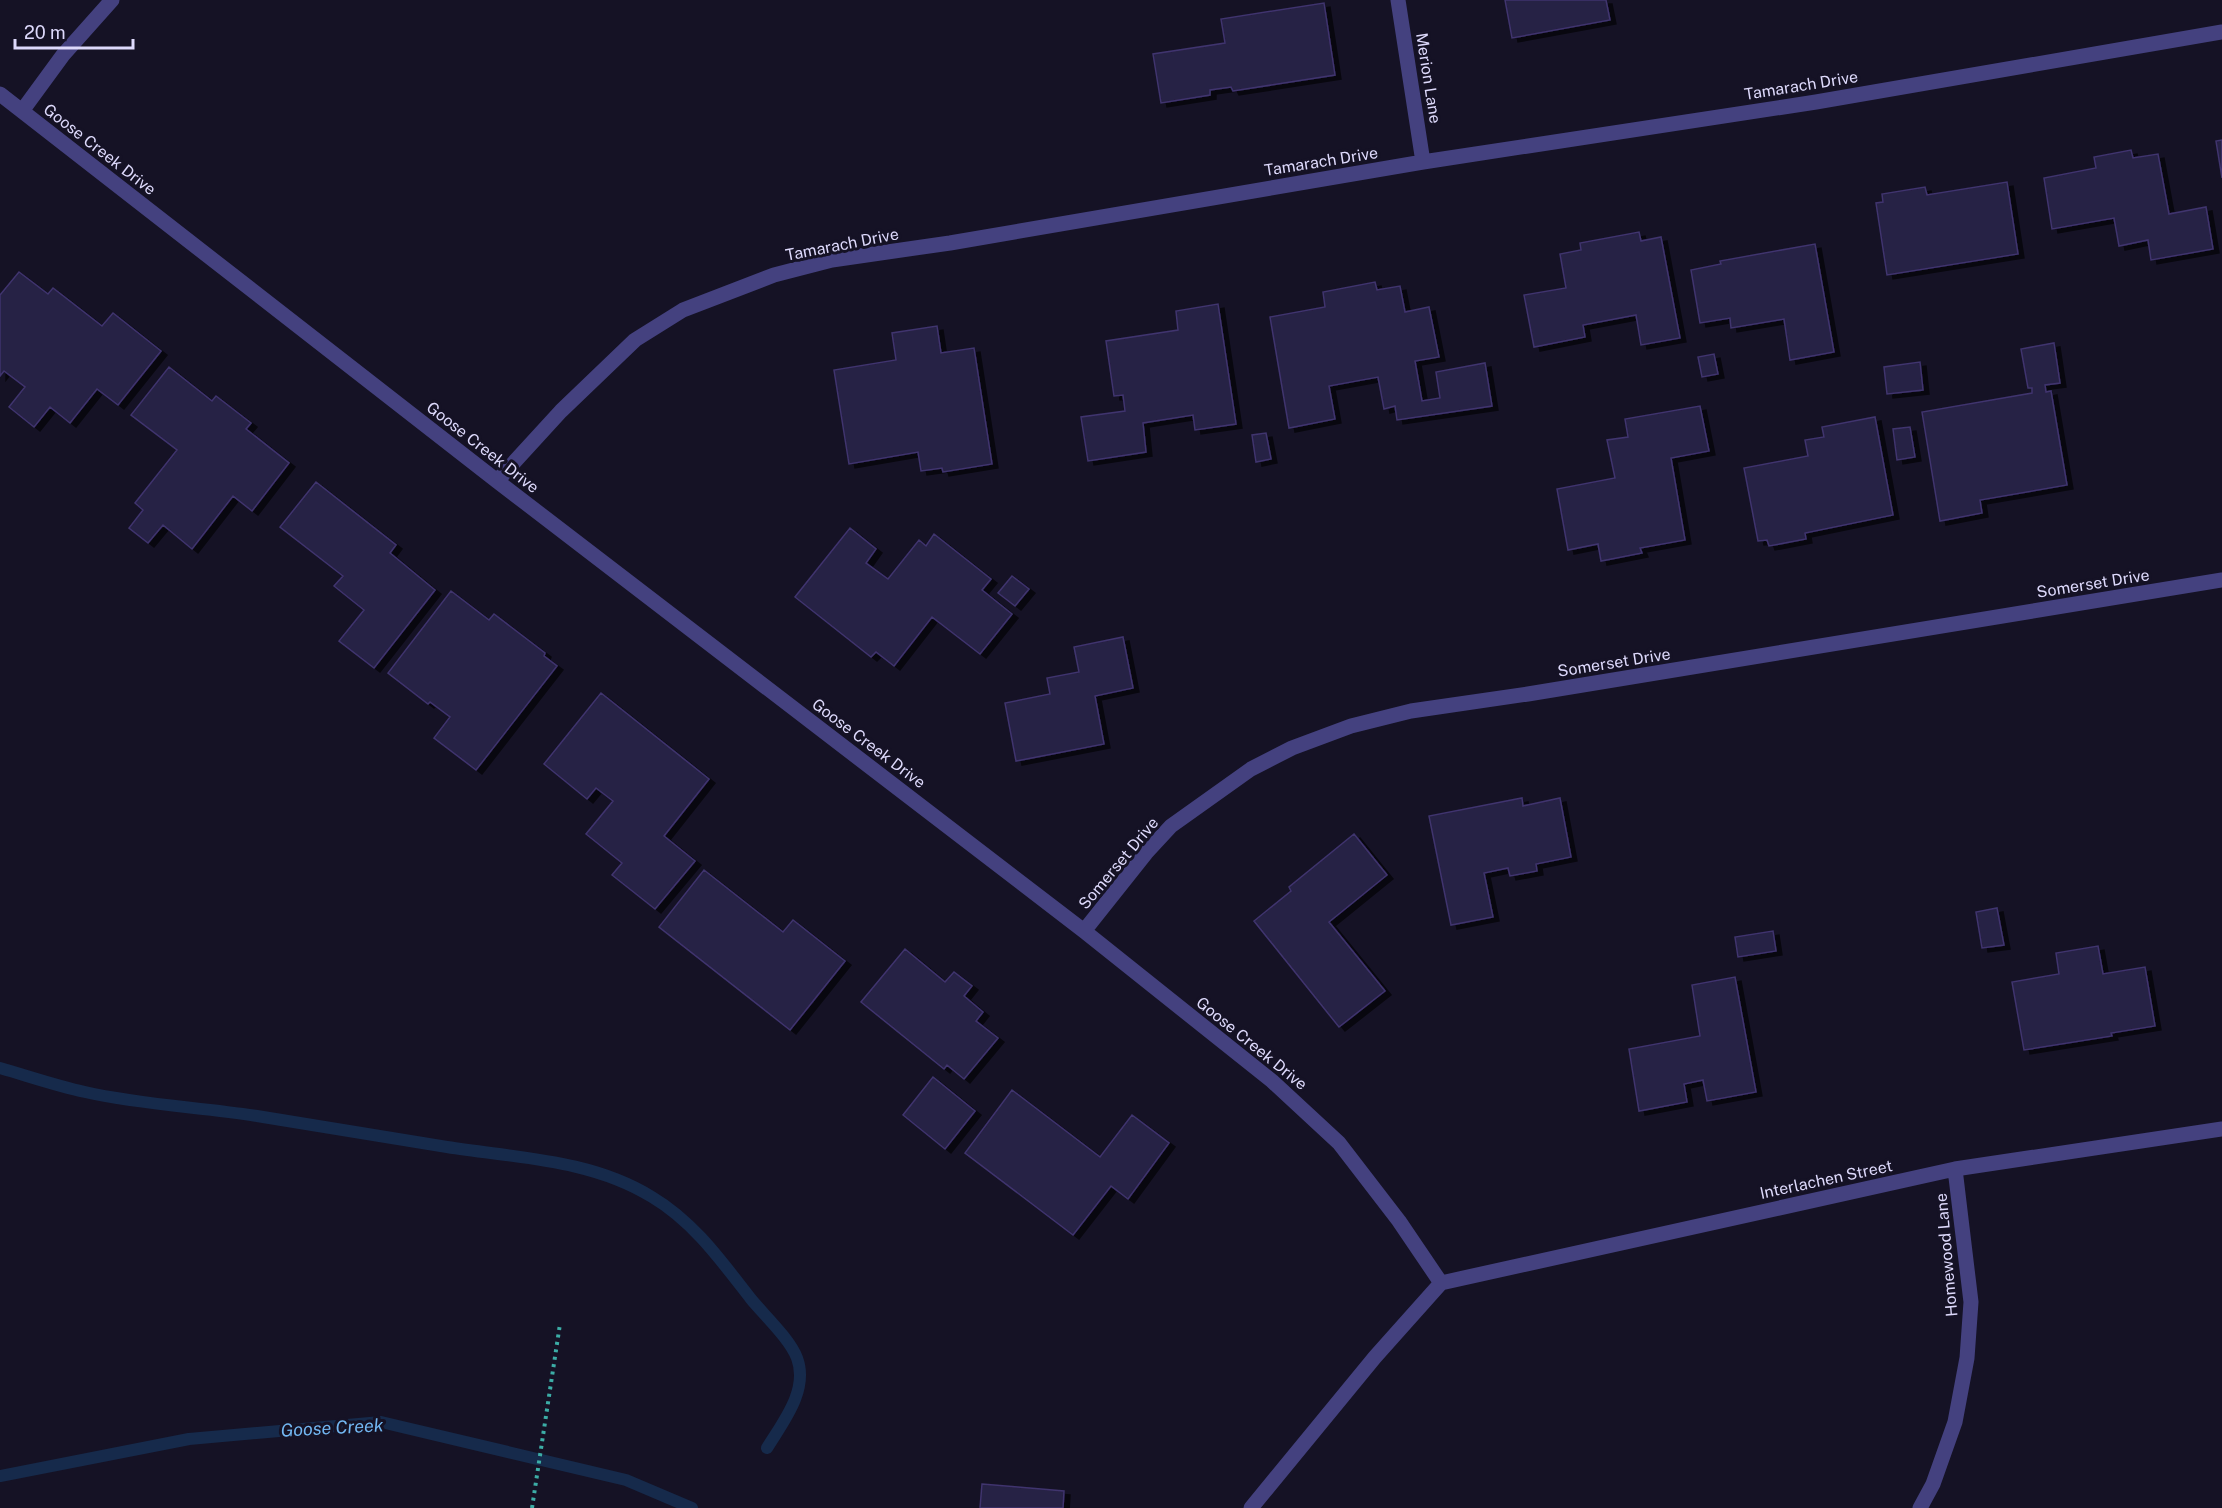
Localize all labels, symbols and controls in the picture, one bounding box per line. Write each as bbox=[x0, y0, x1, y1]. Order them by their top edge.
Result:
scale bar bbox=[15, 12, 134, 50]
text: 20 m bbox=[24, 22, 66, 43]
street label: Merion Lane bbox=[1412, 31, 1445, 125]
street label: Tamarach Drive bbox=[1743, 67, 1859, 104]
street label: Goose Creek Drive bbox=[40, 100, 160, 199]
street label: Tamarach Drive bbox=[1263, 143, 1379, 180]
street label: Tamarach Drive bbox=[784, 224, 900, 265]
street label: Goose Creek Drive bbox=[423, 398, 543, 497]
street label: Somerset Drive bbox=[2035, 565, 2151, 602]
street label: Somerset Drive bbox=[1556, 644, 1672, 681]
street label: Goose Creek Drive bbox=[808, 695, 929, 792]
street label: Somerset Drive bbox=[1074, 814, 1162, 913]
street label: Goose Creek Drive bbox=[1192, 993, 1311, 1094]
street label: Interlachen Street bbox=[1758, 1156, 1894, 1203]
street label: Homewood Lane bbox=[1932, 1192, 1961, 1318]
water label: Goose Creek bbox=[280, 1414, 384, 1441]

